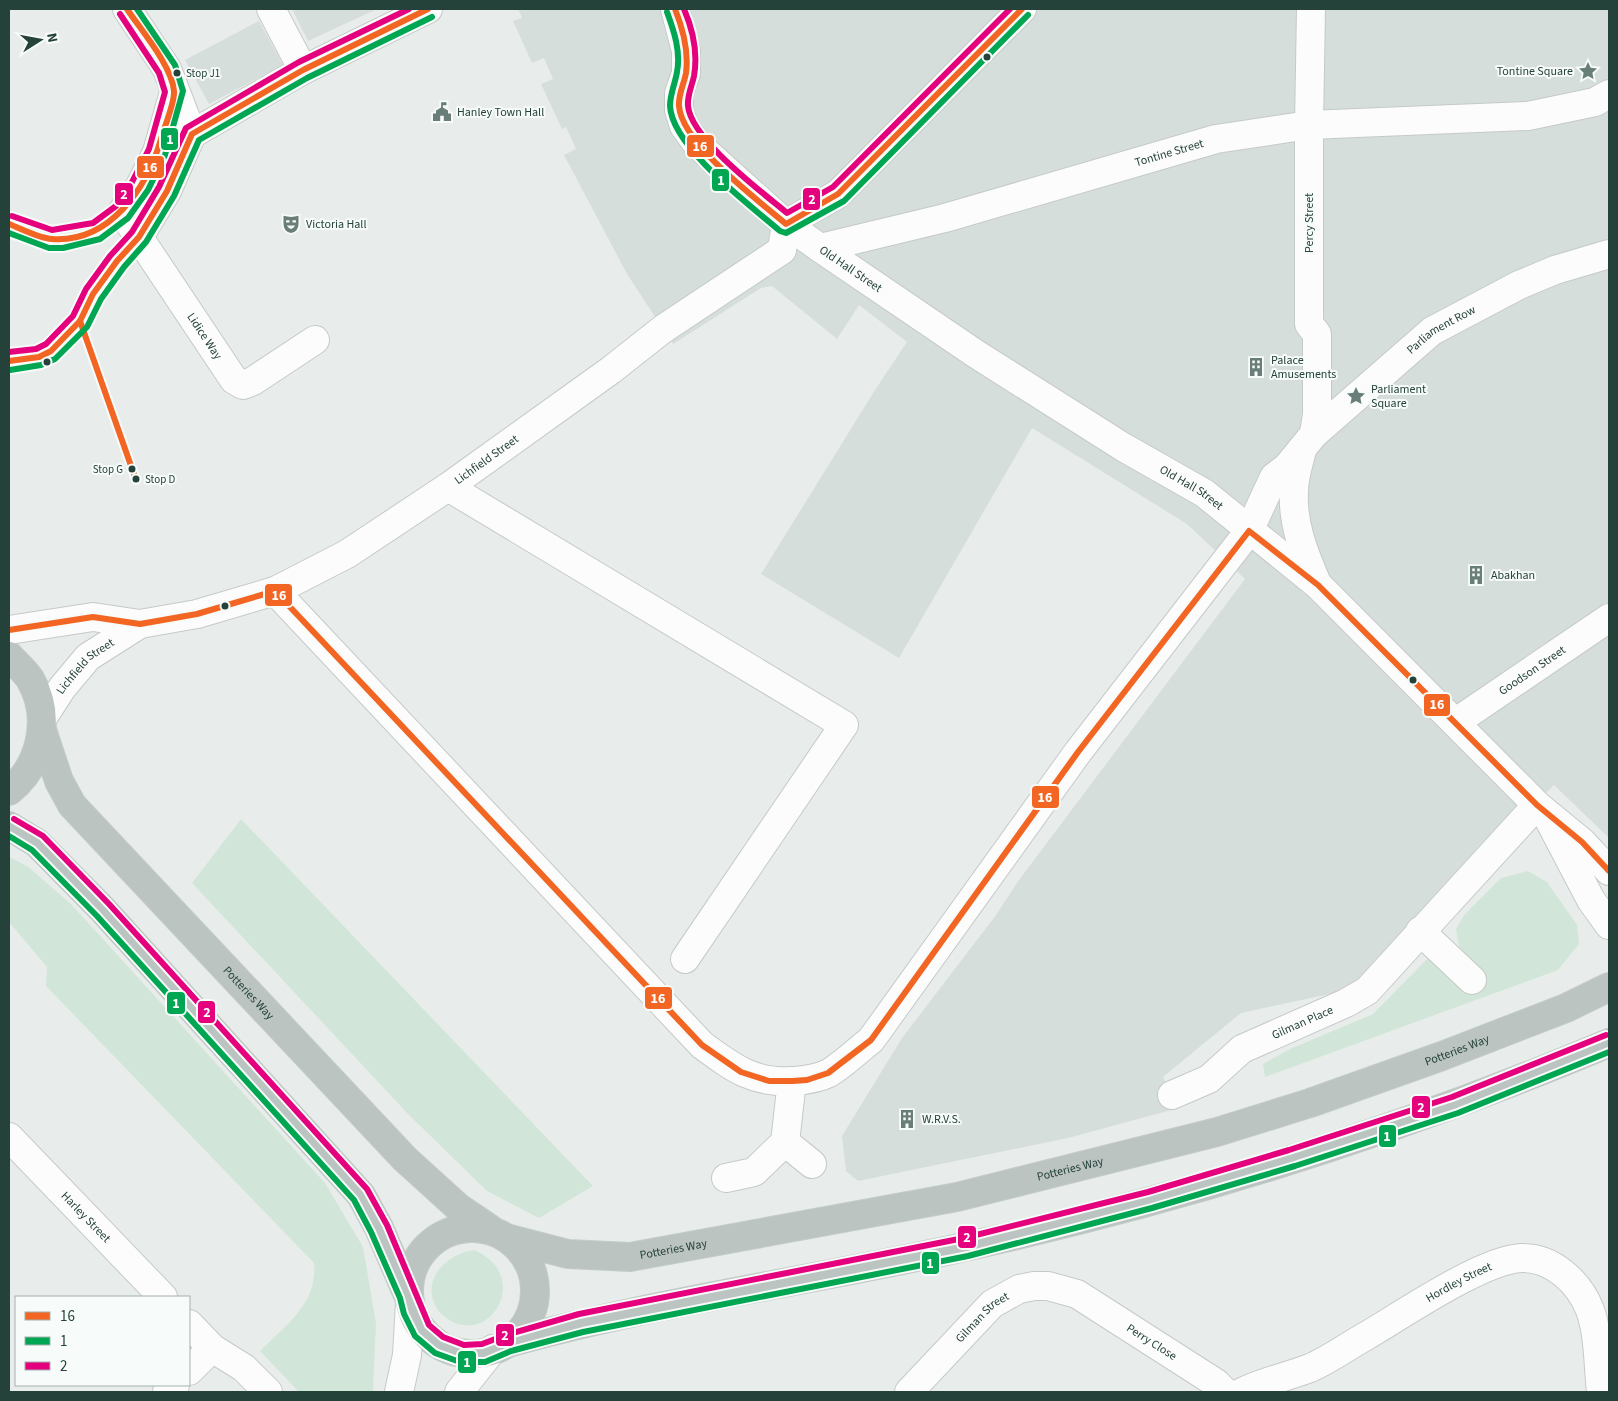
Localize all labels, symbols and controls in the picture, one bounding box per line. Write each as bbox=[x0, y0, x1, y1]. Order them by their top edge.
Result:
north arrow bbox=[15, 15, 65, 65]
text: N bbox=[41, 31, 62, 44]
unlabelled marker bbox=[982, 52, 992, 62]
place icon: Tontine Square bbox=[1577, 60, 1599, 82]
place label: Tontine Square bbox=[1497, 63, 1573, 80]
place label: Stop J1 bbox=[186, 66, 220, 81]
marker: Stop J1 bbox=[172, 68, 182, 78]
public building icon: Hanley Town Hall bbox=[431, 101, 453, 123]
place label: Hanley Town Hall bbox=[457, 104, 544, 121]
line badge: 1 bbox=[160, 127, 179, 151]
text: 1 bbox=[166, 130, 174, 150]
line badge: 16 bbox=[686, 134, 715, 158]
street label: Tontine Street bbox=[1133, 135, 1205, 171]
text: 16 bbox=[693, 137, 707, 157]
line badge: 16 bbox=[136, 155, 165, 179]
text: 16 bbox=[143, 158, 157, 178]
line badge: 1 bbox=[711, 168, 730, 192]
text: 1 bbox=[717, 171, 725, 191]
line badge: 2 bbox=[114, 182, 134, 206]
text: 2 bbox=[120, 185, 128, 205]
line badge: 2 bbox=[802, 187, 821, 211]
text: 2 bbox=[808, 190, 816, 210]
street label: Percy Street bbox=[1301, 193, 1318, 253]
theatre icon: Victoria Hall bbox=[280, 213, 302, 235]
place label: Victoria Hall bbox=[306, 216, 366, 233]
street label: Old Hall Street bbox=[816, 241, 886, 296]
street label: Parliament Row bbox=[1403, 301, 1479, 358]
street label: Lidice Way bbox=[183, 309, 227, 363]
place label: Palace Amusements bbox=[1271, 352, 1336, 383]
building icon: Palace Amusements bbox=[1245, 356, 1267, 378]
unlabelled marker bbox=[42, 357, 52, 367]
place label: Parliament Square bbox=[1371, 381, 1426, 412]
place icon: Parliament Square bbox=[1345, 385, 1367, 407]
street label: Lichfield Street bbox=[451, 431, 522, 488]
street label: Old Hall Street bbox=[1156, 461, 1227, 514]
place label: Stop G bbox=[93, 462, 123, 477]
marker: Stop G bbox=[127, 464, 137, 474]
place label: Stop D bbox=[145, 472, 175, 487]
marker: Stop D bbox=[131, 474, 141, 484]
building icon: Abakhan bbox=[1465, 564, 1487, 586]
place label: Abakhan bbox=[1491, 567, 1535, 584]
line badge: 16 bbox=[264, 583, 293, 607]
text: 16 bbox=[272, 586, 286, 606]
unlabelled marker bbox=[220, 601, 230, 611]
street label: Lichfield Street bbox=[52, 634, 117, 697]
street label: Goodson Street bbox=[1495, 641, 1569, 699]
unlabelled marker bbox=[1408, 675, 1418, 685]
line badge: 16 bbox=[1423, 693, 1451, 717]
text: 16 bbox=[1430, 695, 1444, 715]
line badge: 16 bbox=[1031, 785, 1060, 809]
text: 16 bbox=[1038, 788, 1052, 808]
street label: Potteries Way bbox=[219, 962, 278, 1024]
line badge: 16 bbox=[644, 986, 673, 1010]
text: 16 bbox=[651, 989, 665, 1009]
line badge: 1 bbox=[166, 991, 186, 1015]
text: 1 bbox=[172, 994, 180, 1014]
line badge: 2 bbox=[197, 1000, 216, 1024]
street label: Gilman Place bbox=[1269, 1001, 1336, 1043]
text: 2 bbox=[203, 1003, 211, 1023]
street label: Potteries Way bbox=[1422, 1030, 1492, 1070]
line badge: 2 bbox=[1411, 1095, 1431, 1119]
text: 2 bbox=[1417, 1098, 1425, 1118]
building icon: W.R.V.S. bbox=[896, 1108, 918, 1130]
place label: W.R.V.S. bbox=[922, 1111, 961, 1128]
line badge: 1 bbox=[1378, 1124, 1397, 1148]
text: 1 bbox=[1383, 1127, 1391, 1147]
street label: Potteries Way bbox=[1035, 1152, 1105, 1185]
street label: Harley Street bbox=[57, 1188, 115, 1246]
line badge: 2 bbox=[957, 1225, 977, 1249]
text: 2 bbox=[963, 1228, 971, 1248]
street label: Potteries Way bbox=[638, 1234, 709, 1264]
line badge: 1 bbox=[921, 1251, 940, 1275]
text: 1 bbox=[926, 1254, 934, 1274]
street label: Hordley Street bbox=[1422, 1258, 1494, 1306]
street label: Gilman Street bbox=[951, 1288, 1012, 1346]
legend bbox=[15, 1296, 190, 1386]
text: 16 bbox=[60, 1306, 75, 1327]
street label: Perry Close bbox=[1123, 1319, 1180, 1364]
line badge: 2 bbox=[495, 1323, 515, 1347]
text: 2 bbox=[501, 1326, 509, 1346]
text: 1 bbox=[60, 1331, 67, 1352]
line badge: 1 bbox=[457, 1350, 477, 1374]
text: 1 bbox=[463, 1353, 471, 1373]
text: 2 bbox=[60, 1356, 67, 1377]

